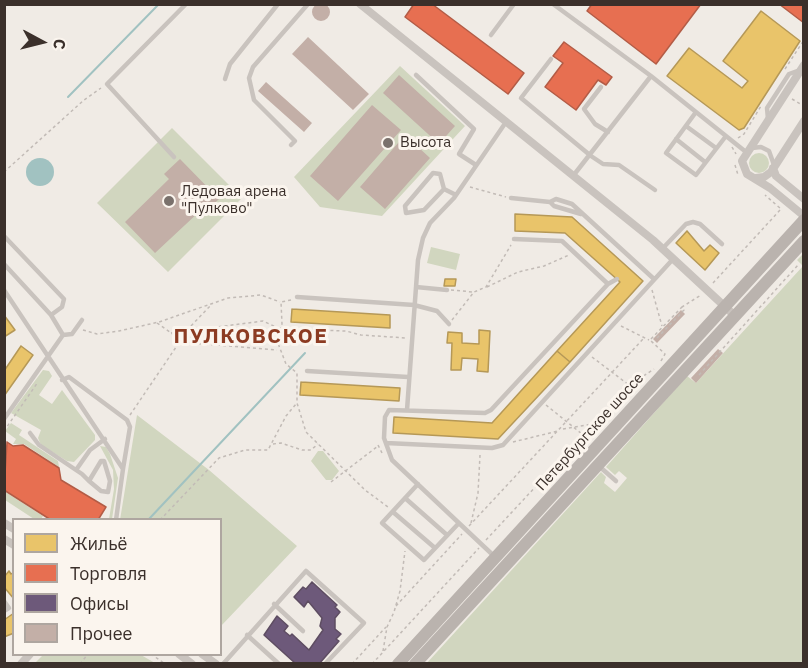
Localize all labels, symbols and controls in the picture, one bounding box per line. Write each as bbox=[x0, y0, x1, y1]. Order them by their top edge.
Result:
north arrow bbox=[12, 12, 72, 72]
text: С bbox=[49, 38, 70, 51]
place label: Высота bbox=[400, 134, 451, 152]
marker: Высота bbox=[381, 136, 395, 150]
place label: Ледовая арена "Пулково" bbox=[181, 183, 286, 218]
marker: Ледовая арена "Пулково" bbox=[162, 194, 176, 208]
district label: ПУЛКОВСКОЕ bbox=[174, 324, 328, 350]
street label: Петербургское шоссе bbox=[532, 369, 648, 495]
legend bbox=[12, 518, 222, 656]
text: Жильё bbox=[70, 532, 127, 555]
text: Торговля bbox=[70, 562, 147, 585]
text: Офисы bbox=[70, 592, 129, 615]
text: Прочее bbox=[70, 622, 132, 645]

